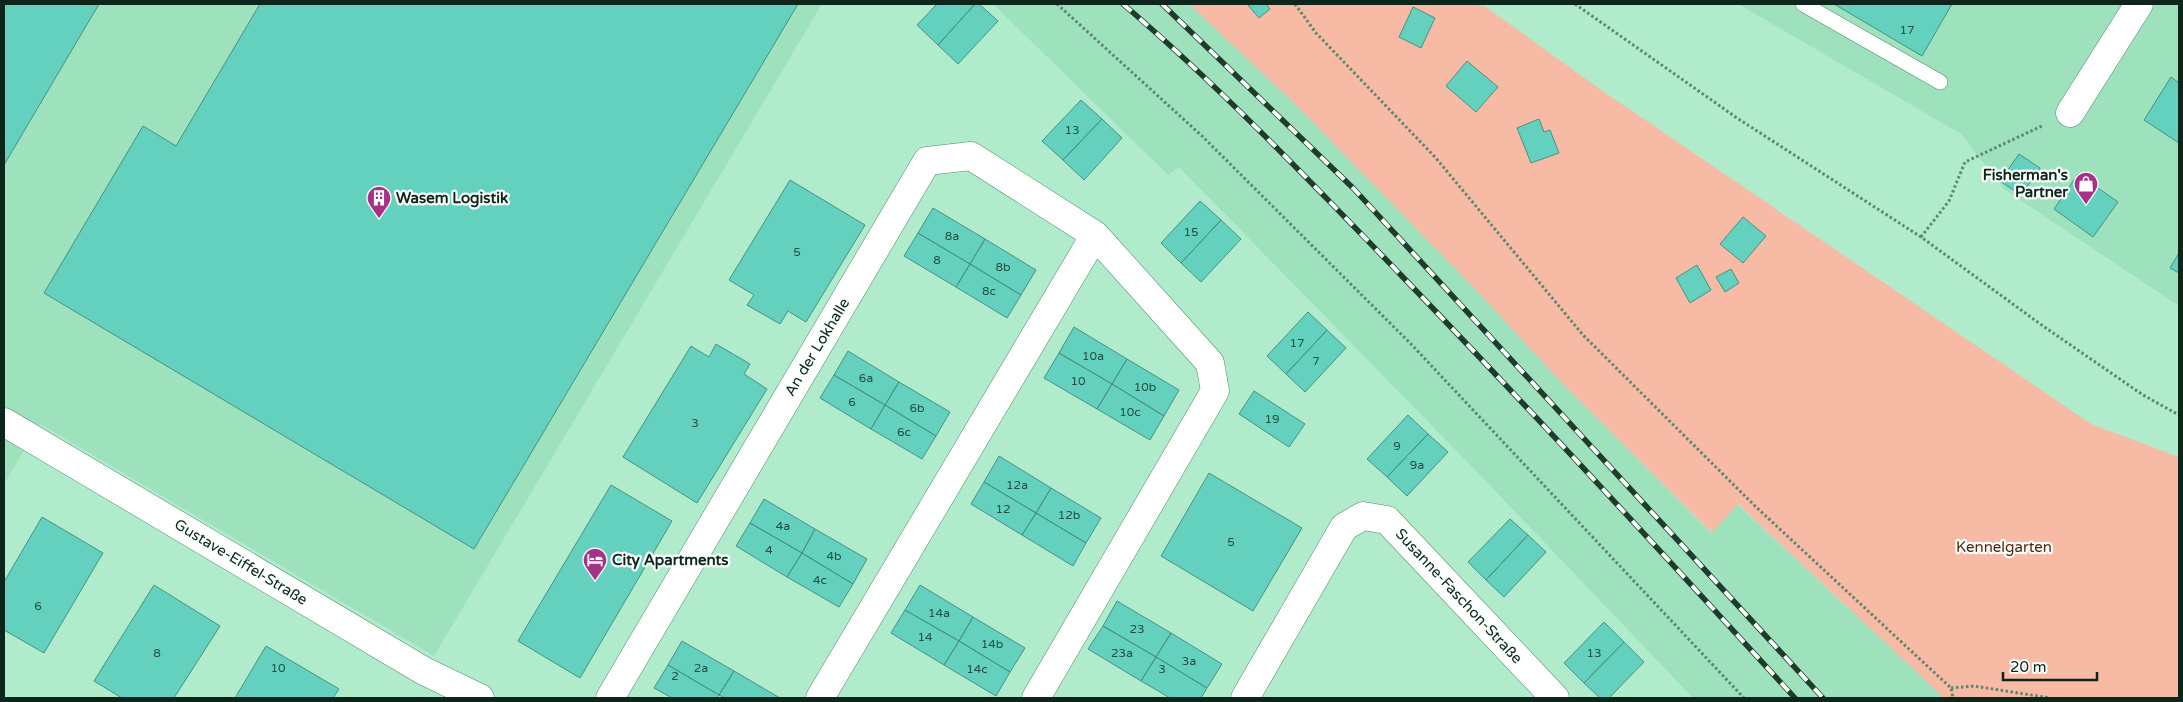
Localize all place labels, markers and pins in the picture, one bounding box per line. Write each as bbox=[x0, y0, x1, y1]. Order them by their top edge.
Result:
place label: Fisherman's Partner bbox=[1983, 166, 2068, 201]
shop icon: Fisherman's Partner bbox=[2073, 171, 2099, 205]
building icon: Wasem Logistik bbox=[366, 185, 392, 219]
place label: Wasem Logistik bbox=[396, 189, 508, 208]
hotel icon: City Apartments bbox=[582, 547, 608, 581]
place label: City Apartments bbox=[612, 551, 728, 570]

